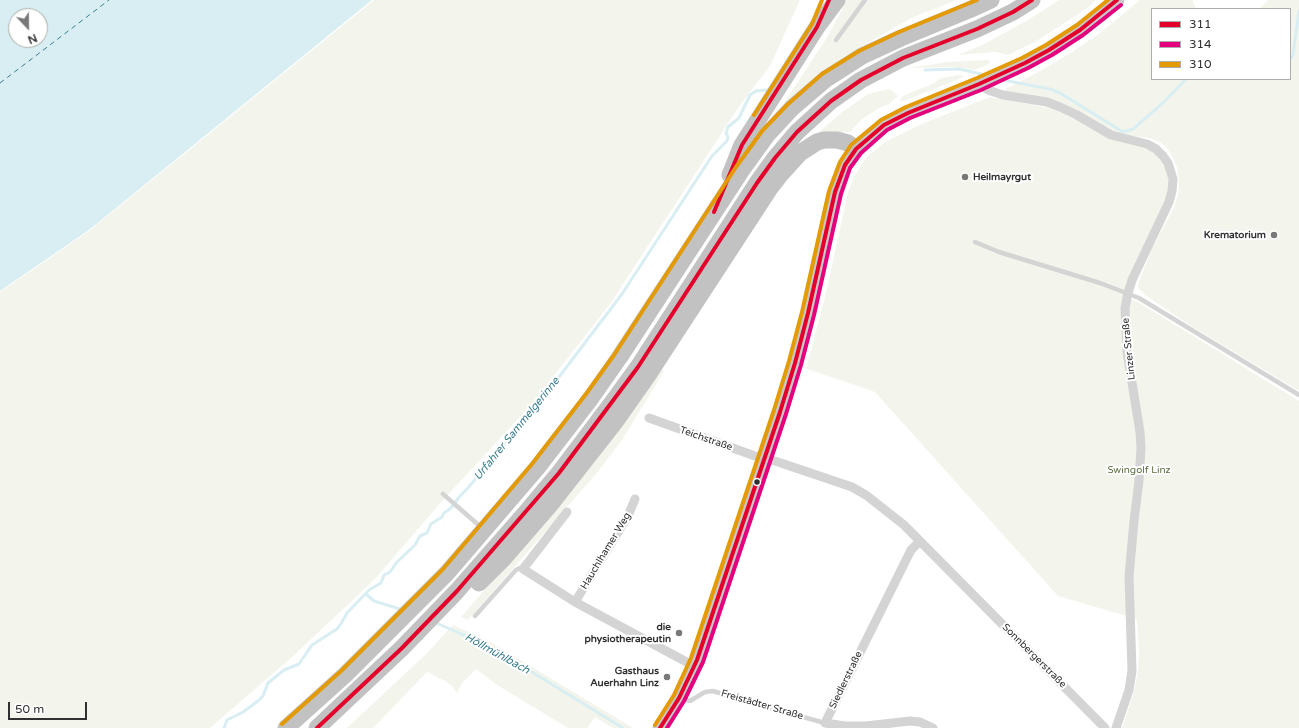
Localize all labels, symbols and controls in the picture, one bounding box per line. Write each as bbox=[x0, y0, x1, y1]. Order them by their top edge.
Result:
north arrow bbox=[8, 8, 48, 48]
legend bbox=[1151, 8, 1291, 80]
text: 311 bbox=[1189, 17, 1212, 31]
text: N bbox=[26, 31, 39, 46]
text: 314 bbox=[1189, 37, 1212, 51]
text: 310 bbox=[1189, 57, 1212, 71]
place label: Heilmayrgut bbox=[973, 171, 1031, 183]
marker: Heilmayrgut bbox=[960, 172, 970, 182]
place label: Krematorium bbox=[1204, 229, 1266, 241]
marker: Krematorium bbox=[1269, 230, 1279, 240]
street label: Linzer Straße bbox=[1120, 317, 1138, 381]
water label: Urfahrer Sammelgerinne bbox=[471, 375, 563, 483]
street label: Teichstraße bbox=[678, 424, 734, 454]
park label: Swingolf Linz bbox=[1108, 464, 1170, 476]
unlabelled marker bbox=[752, 477, 762, 487]
street label: Hauchlhamer Weg bbox=[578, 510, 634, 592]
place label: die physiotherapeutin bbox=[585, 621, 671, 644]
street label: Sonnbergerstraße bbox=[999, 621, 1069, 691]
marker: die physiotherapeutin bbox=[674, 628, 684, 638]
water label: Höllmühlbach bbox=[462, 631, 532, 677]
street label: Siedlerstraße bbox=[827, 649, 865, 711]
place label: Gasthaus Auerhahn Linz bbox=[590, 665, 659, 688]
marker: Gasthaus Auerhahn Linz bbox=[662, 672, 672, 682]
street label: Freistädter Straße bbox=[720, 688, 804, 722]
scale bar bbox=[10, 694, 89, 720]
text: 50 m bbox=[15, 702, 44, 716]

